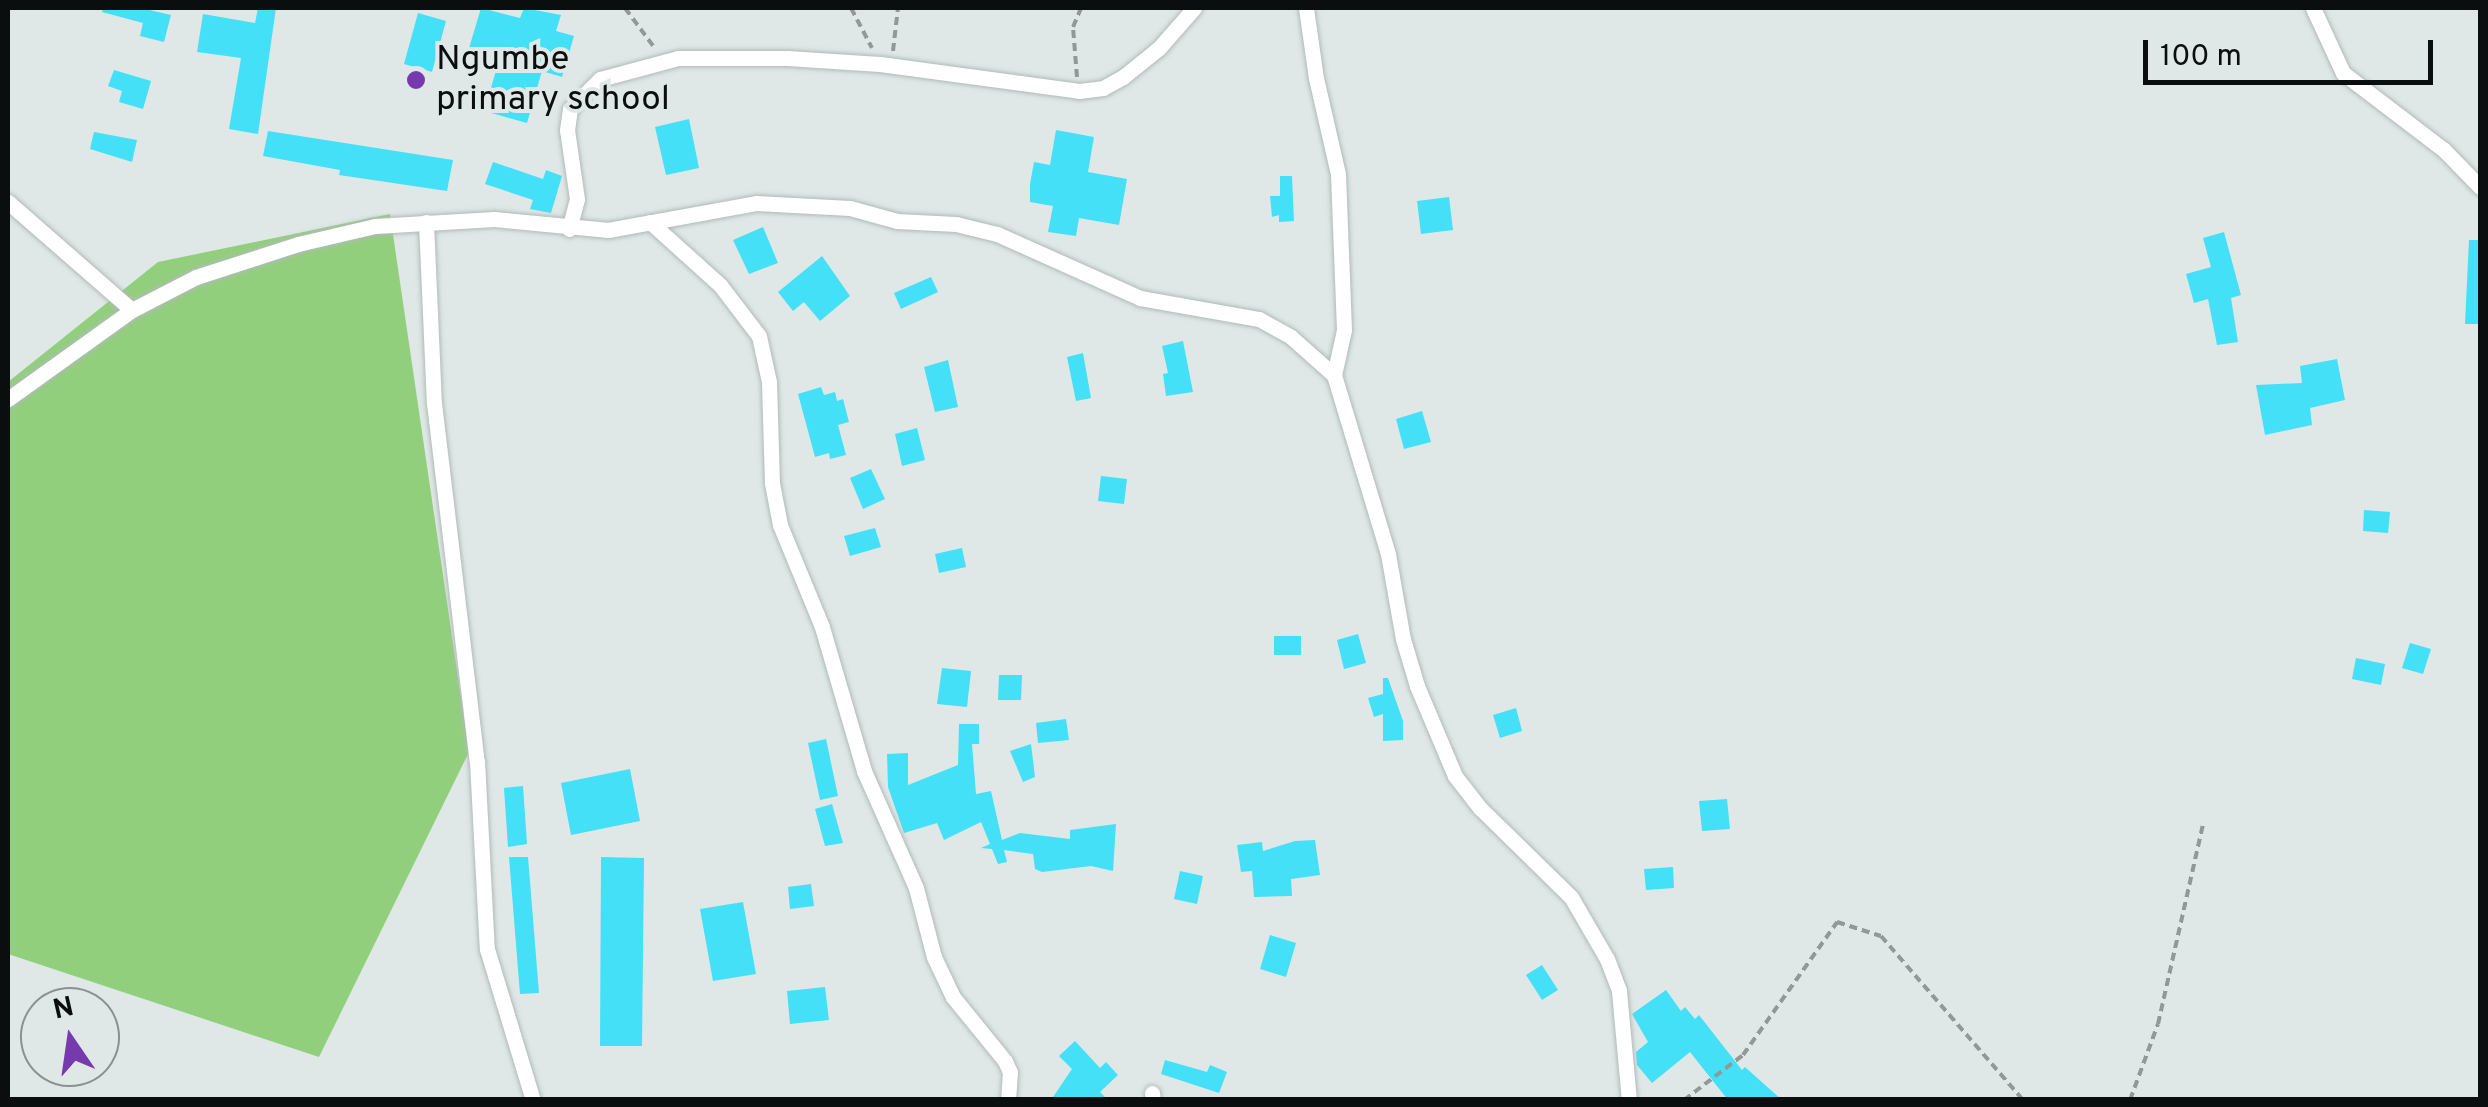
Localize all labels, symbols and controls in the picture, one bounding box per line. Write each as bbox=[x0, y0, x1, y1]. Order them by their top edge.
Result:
scale bar bbox=[2148, 20, 2438, 82]
place label: Ngumbe primary school bbox=[436, 39, 670, 121]
text: 100 m bbox=[2160, 39, 2242, 76]
marker: Ngumbe primary school bbox=[405, 69, 427, 91]
north arrow bbox=[20, 987, 120, 1087]
text: N bbox=[50, 990, 78, 1030]

